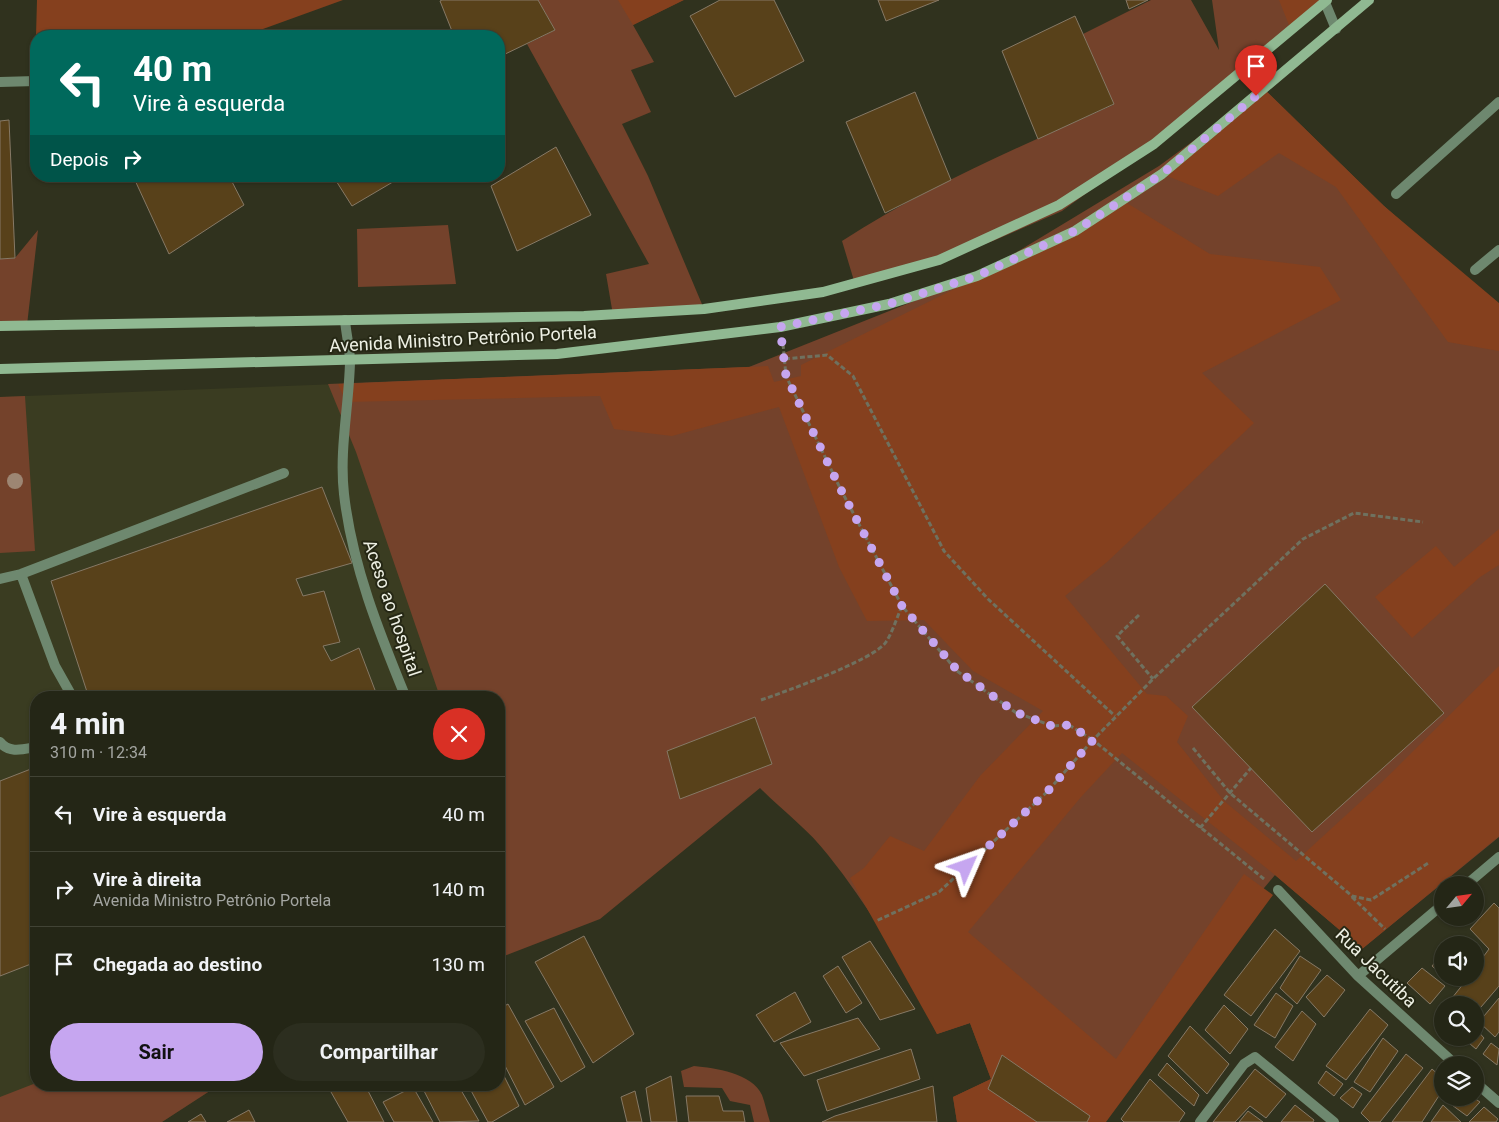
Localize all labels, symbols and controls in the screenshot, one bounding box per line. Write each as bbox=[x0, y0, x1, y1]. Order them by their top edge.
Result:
pin bbox=[1235, 45, 1277, 96]
text: 40 m bbox=[133, 49, 212, 90]
icon: left bbox=[50, 50, 115, 115]
icon: arrive bbox=[1242, 52, 1270, 80]
text: Vire à esquerda bbox=[133, 91, 285, 116]
icon: right bbox=[118, 145, 146, 173]
text: Depois bbox=[50, 148, 108, 171]
street label: Avenida Ministro Petrônio Portela bbox=[329, 321, 597, 356]
street label: Aceso ao hospital bbox=[359, 537, 426, 679]
text: 4 min bbox=[50, 706, 125, 741]
button: close bbox=[433, 708, 485, 760]
text: 310 m · 12:34 bbox=[50, 743, 147, 762]
icon: left bbox=[50, 800, 78, 828]
text: Vire à esquerda bbox=[93, 803, 226, 826]
text: 40 m bbox=[442, 803, 485, 826]
position arrow bbox=[939, 840, 991, 892]
text: Vire à direita bbox=[93, 868, 202, 891]
icon: right bbox=[50, 875, 78, 903]
north arrow bbox=[1434, 876, 1484, 926]
map controls bbox=[1434, 876, 1484, 1106]
text: 140 m bbox=[432, 878, 485, 901]
text: Avenida Ministro Petrônio Portela bbox=[93, 891, 331, 910]
street label: Rua Jacutiba bbox=[1331, 924, 1421, 1011]
button: sound bbox=[1434, 936, 1484, 986]
icon: arrive bbox=[50, 950, 78, 978]
text: Chegada ao destino bbox=[93, 953, 262, 976]
text: 130 m bbox=[432, 953, 485, 976]
button: search bbox=[1434, 996, 1484, 1046]
button: Sair bbox=[50, 1023, 263, 1081]
button: Compartilhar bbox=[273, 1023, 485, 1081]
button: layers bbox=[1434, 1056, 1484, 1106]

